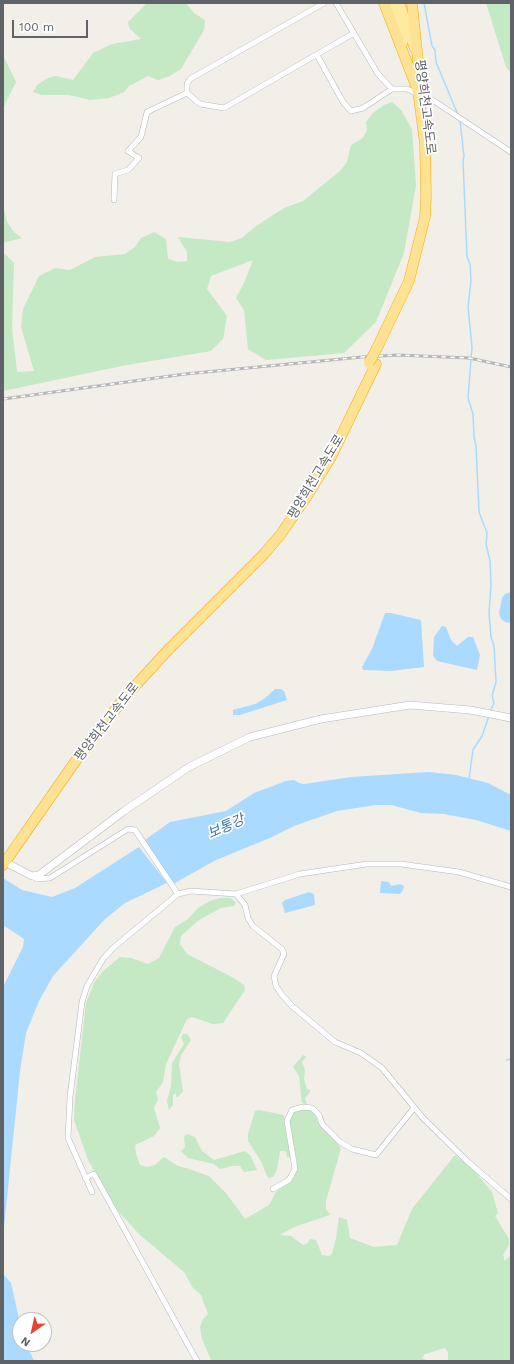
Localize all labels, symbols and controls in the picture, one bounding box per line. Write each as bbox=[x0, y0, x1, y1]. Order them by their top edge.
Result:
scale bar bbox=[14, 12, 90, 38]
text: 100 m bbox=[19, 20, 54, 34]
street label: 평양희천고속도로 bbox=[411, 59, 439, 155]
street label: 평양희천고속도로 bbox=[285, 432, 347, 522]
street label: 평양희천고속도로 bbox=[71, 679, 143, 765]
water label: 보통강 bbox=[205, 811, 247, 843]
north arrow bbox=[12, 1312, 52, 1352]
text: N bbox=[19, 1334, 33, 1349]

